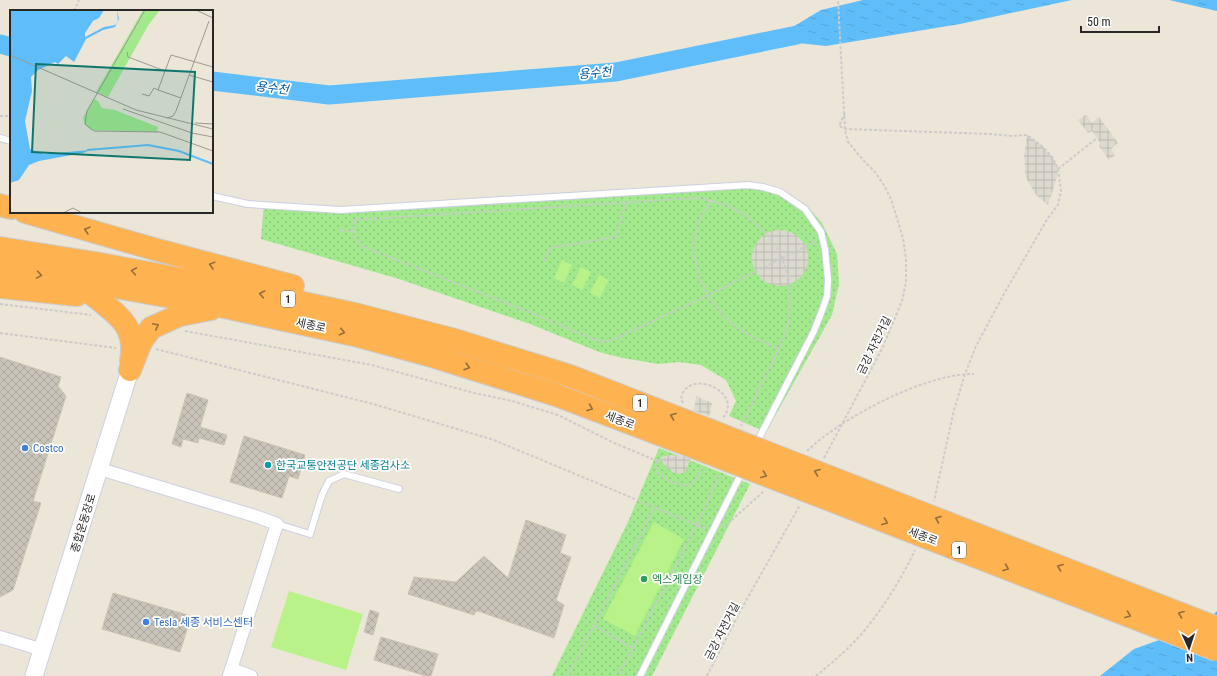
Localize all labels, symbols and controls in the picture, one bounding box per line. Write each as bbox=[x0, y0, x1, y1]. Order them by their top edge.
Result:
scale bar bbox=[1081, 8, 1159, 34]
inset map bbox=[10, 10, 213, 213]
text: 50 m bbox=[1087, 15, 1111, 29]
water label: 용수천 bbox=[578, 64, 614, 81]
water label: 용수천 bbox=[255, 79, 291, 97]
one-way arrow bbox=[84, 226, 91, 235]
one-way arrow bbox=[209, 261, 216, 269]
one-way arrow bbox=[131, 267, 137, 275]
one-way arrow bbox=[35, 270, 42, 279]
one-way arrow bbox=[259, 290, 265, 299]
road number: 1 bbox=[281, 291, 295, 307]
street label: 금강 자전거길 bbox=[855, 314, 894, 376]
street label: 세종로 bbox=[295, 316, 327, 335]
one-way arrow bbox=[152, 323, 159, 331]
one-way arrow bbox=[339, 327, 345, 335]
one-way arrow bbox=[463, 362, 470, 371]
road number: 1 bbox=[633, 395, 647, 411]
one-way arrow bbox=[587, 404, 594, 412]
street label: 세종로 bbox=[603, 409, 636, 432]
one-way arrow bbox=[669, 412, 676, 420]
place label: Costco bbox=[33, 442, 64, 455]
marker: Costco bbox=[20, 443, 30, 453]
place label: 한국교통안전공단 세종검사소 bbox=[276, 459, 410, 472]
marker: 한국교통안전공단 세종검사소 bbox=[263, 460, 273, 470]
one-way arrow bbox=[814, 469, 821, 477]
one-way arrow bbox=[760, 470, 767, 478]
street label: 종합운동장로 bbox=[68, 492, 99, 554]
one-way arrow bbox=[935, 516, 942, 524]
one-way arrow bbox=[882, 517, 889, 525]
street label: 세종로 bbox=[906, 525, 939, 548]
road number: 1 bbox=[952, 542, 966, 558]
one-way arrow bbox=[1056, 563, 1063, 571]
one-way arrow bbox=[1003, 564, 1010, 572]
place label: 엑스게임장 bbox=[652, 573, 703, 586]
marker: 엑스게임장 bbox=[639, 574, 649, 584]
street label: 금강 자전거길 bbox=[702, 600, 743, 662]
one-way arrow bbox=[1177, 610, 1184, 618]
one-way arrow bbox=[1124, 611, 1131, 619]
place label: Tesla 세종 서비스센터 bbox=[154, 616, 253, 629]
marker: Tesla 세종 서비스센터 bbox=[141, 617, 151, 627]
north arrow bbox=[1169, 628, 1209, 668]
text: N bbox=[1186, 651, 1193, 664]

